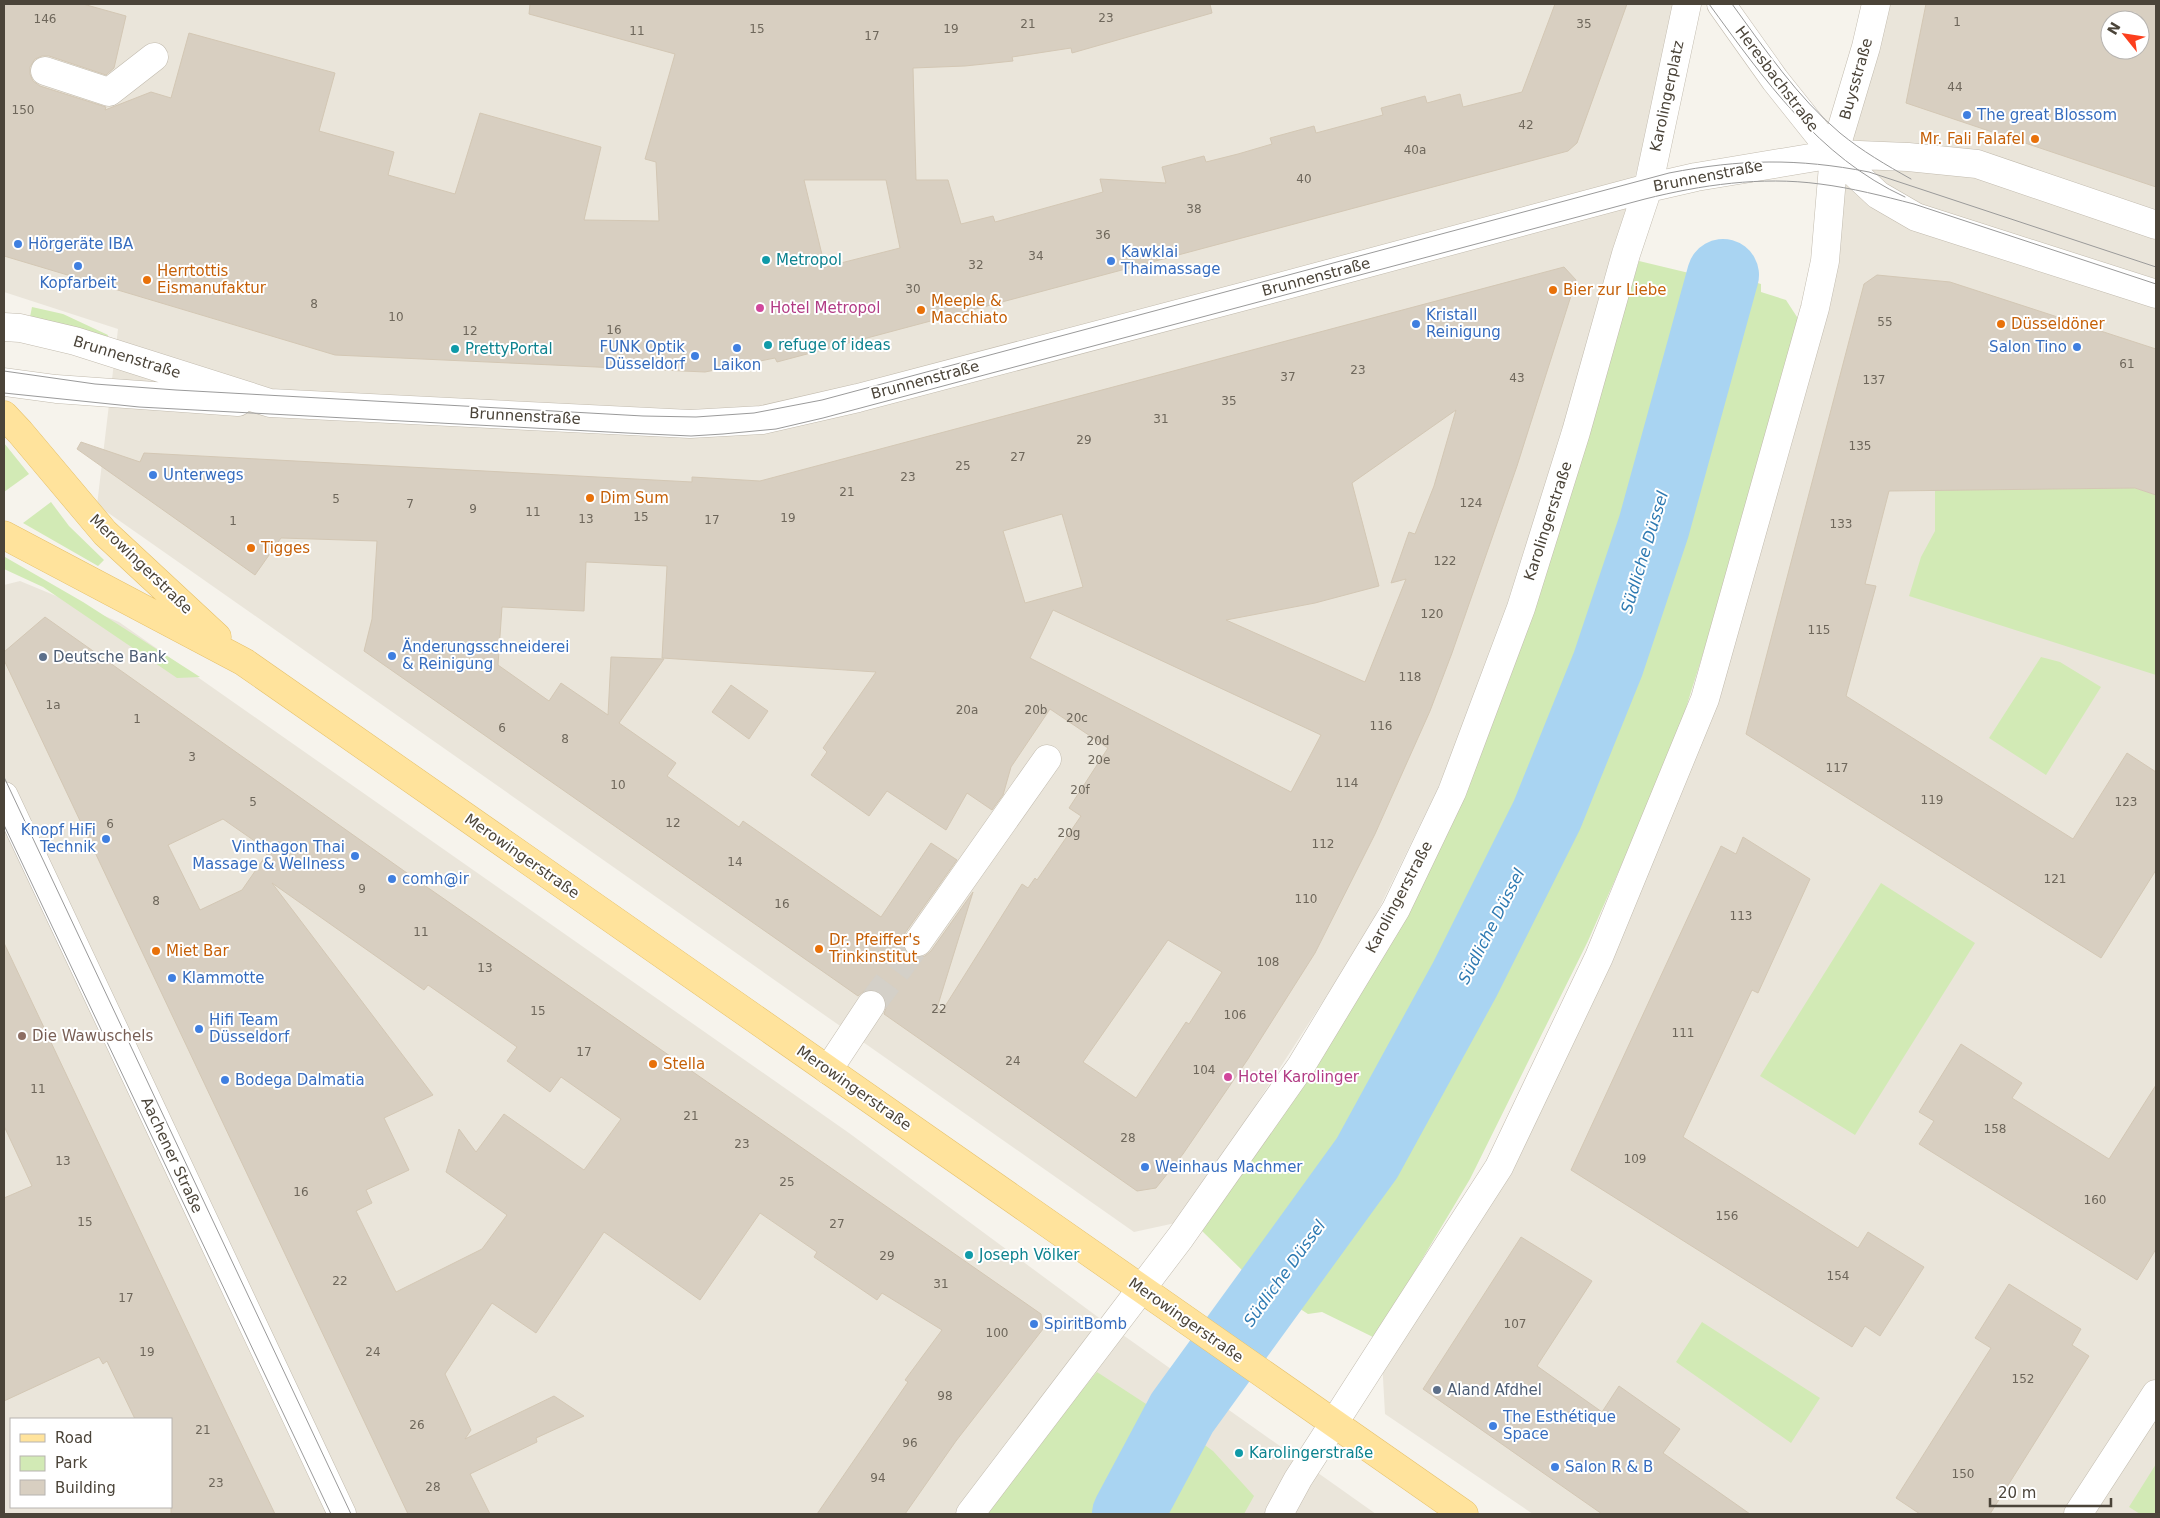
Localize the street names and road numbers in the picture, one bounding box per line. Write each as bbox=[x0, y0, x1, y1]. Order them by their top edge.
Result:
street label: Heresbachstraße bbox=[1731, 23, 1823, 135]
street label: Buysstraße bbox=[1836, 36, 1876, 122]
street label: Karolingerplatz bbox=[1646, 39, 1688, 153]
street label: Brunnenstraße bbox=[1652, 157, 1764, 195]
street label: Brunnenstraße bbox=[1260, 254, 1372, 300]
street label: Brunnenstraße bbox=[71, 332, 183, 382]
street label: Brunnenstraße bbox=[869, 357, 981, 403]
street label: Brunnenstraße bbox=[469, 404, 581, 428]
street label: Karolingerstraße bbox=[1520, 459, 1576, 583]
street label: Merowingerstraße bbox=[86, 510, 196, 618]
street label: Merowingerstraße bbox=[461, 810, 583, 902]
street label: Karolingerstraße bbox=[1362, 838, 1436, 956]
street label: Merowingerstraße bbox=[793, 1042, 915, 1134]
street label: Aachener Straße bbox=[137, 1094, 207, 1216]
street label: Merowingerstraße bbox=[1125, 1274, 1247, 1366]

